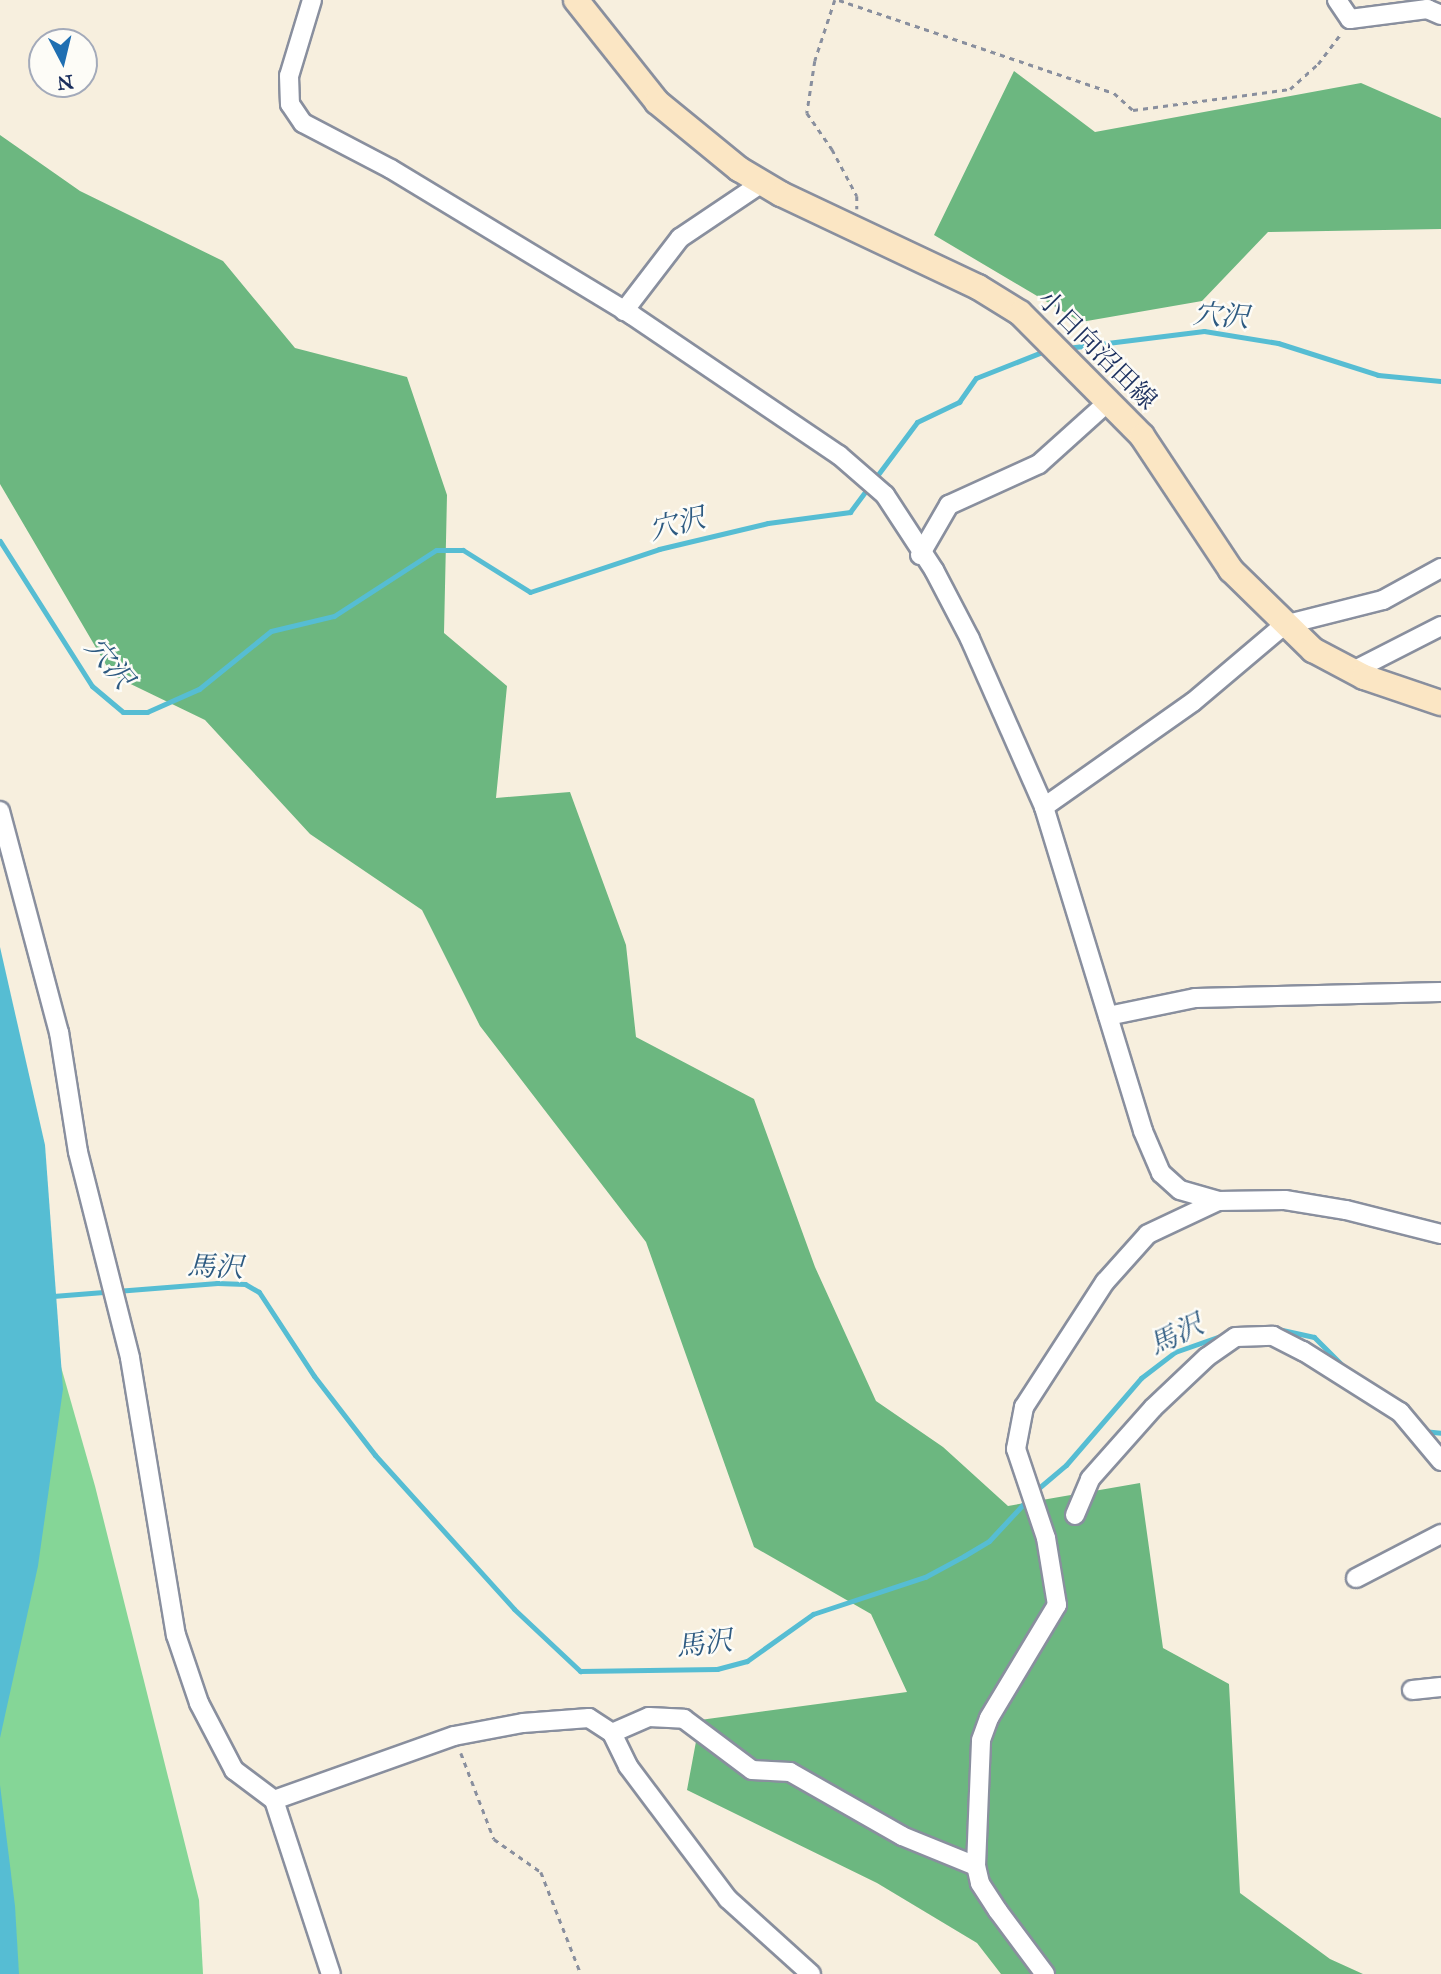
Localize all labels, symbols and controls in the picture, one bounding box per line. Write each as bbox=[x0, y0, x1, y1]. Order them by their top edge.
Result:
north arrow bbox=[28, 28, 98, 98]
text: N bbox=[56, 70, 75, 95]
street label: 小日向沼田線 bbox=[1031, 284, 1163, 416]
water label: 穴沢 bbox=[1192, 297, 1250, 335]
water label: 穴沢 bbox=[646, 501, 708, 547]
water label: 穴沢 bbox=[78, 631, 140, 695]
water label: 馬沢 bbox=[186, 1249, 244, 1285]
water label: 馬沢 bbox=[1143, 1308, 1209, 1362]
water label: 馬沢 bbox=[674, 1624, 734, 1664]

